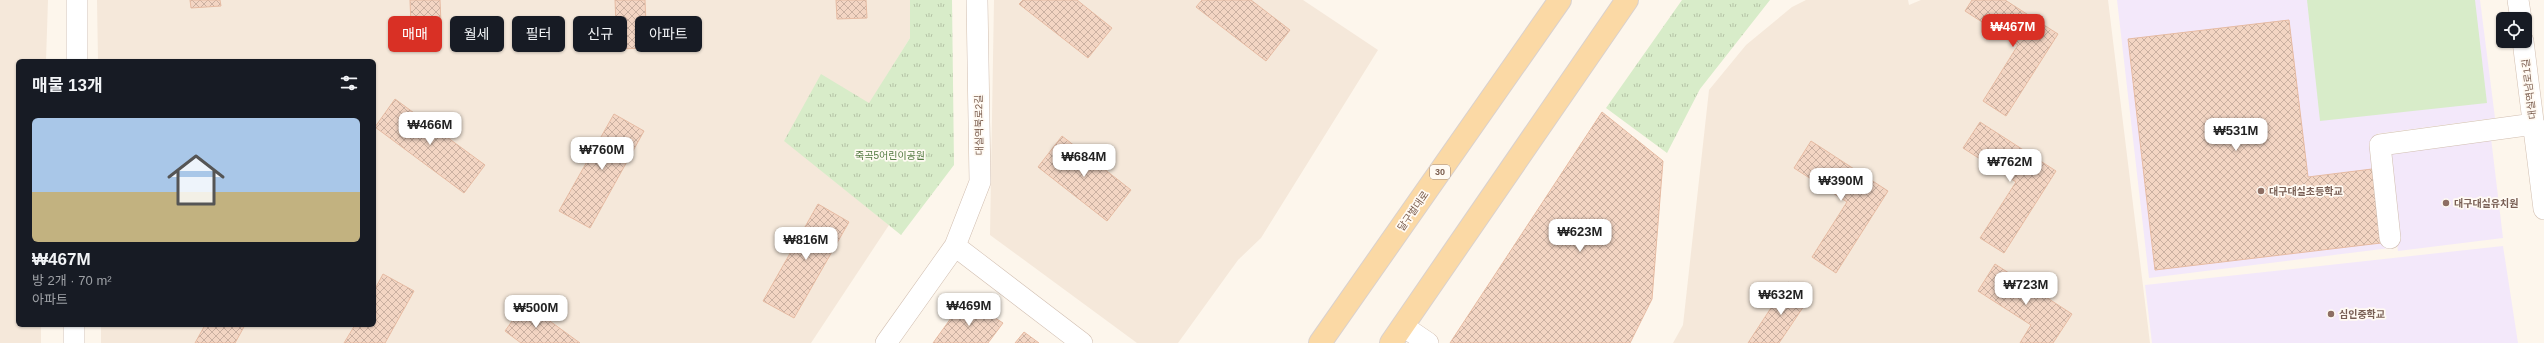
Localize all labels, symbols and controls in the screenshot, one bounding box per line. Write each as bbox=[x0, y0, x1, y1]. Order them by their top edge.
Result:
map controls bbox=[2496, 12, 2532, 48]
button: locate bbox=[2496, 12, 2532, 48]
pin: ₩467M bbox=[1985, 14, 2041, 48]
chip: 매매 bbox=[388, 16, 442, 52]
chip: 월세 bbox=[450, 16, 504, 52]
chip: 필터 bbox=[512, 16, 565, 52]
chip: 신규 bbox=[573, 16, 627, 52]
chip: 아파트 bbox=[635, 16, 702, 52]
text: ₩467M bbox=[1991, 19, 2035, 34]
street label: 대실역남로1길 bbox=[2520, 58, 2538, 120]
icon: filters bbox=[338, 72, 360, 94]
text: 매물 13개 bbox=[32, 76, 103, 95]
street label: 대실역북로2길 bbox=[973, 95, 985, 155]
pin: ₩466M bbox=[402, 112, 458, 146]
text: ₩466M bbox=[408, 117, 452, 132]
pin: ₩531M bbox=[2208, 118, 2264, 152]
text: ₩531M bbox=[2214, 123, 2258, 138]
pin: ₩760M bbox=[574, 137, 630, 171]
text: ₩760M bbox=[580, 142, 624, 157]
icon: home bbox=[160, 144, 232, 216]
pin: ₩684M bbox=[1056, 144, 1112, 178]
text: ₩684M bbox=[1062, 149, 1106, 164]
pin: ₩762M bbox=[1982, 149, 2038, 183]
park label: 죽곡5어린이공원 bbox=[855, 150, 925, 161]
text: ₩762M bbox=[1988, 154, 2032, 169]
road number: 30 bbox=[1430, 165, 1450, 179]
pin: ₩390M bbox=[1813, 168, 1869, 202]
text: ₩390M bbox=[1819, 173, 1863, 188]
place label: 대구대실초등학교 bbox=[2269, 185, 2343, 197]
marker: 대구대실초등학교 bbox=[2256, 186, 2266, 196]
street label: 달구벌대로 bbox=[1395, 189, 1431, 233]
marker: 대구대실유치원 bbox=[2441, 198, 2451, 208]
place label: 대구대실유치원 bbox=[2454, 198, 2518, 209]
pin: ₩623M bbox=[1552, 219, 1608, 253]
text: ₩623M bbox=[1558, 224, 1602, 239]
pin: ₩816M bbox=[778, 227, 834, 261]
text: ₩816M bbox=[784, 232, 828, 247]
text: ₩467M bbox=[32, 250, 91, 269]
pin: ₩723M bbox=[1998, 272, 2054, 306]
text: 방 2개 · 70 m² bbox=[32, 273, 112, 288]
text: ₩723M bbox=[2004, 277, 2048, 292]
pin: ₩632M bbox=[1753, 282, 1809, 316]
text: ₩632M bbox=[1759, 287, 1803, 302]
text: 아파트 bbox=[32, 292, 68, 307]
pin: ₩469M bbox=[941, 293, 997, 327]
pin: ₩500M bbox=[508, 295, 564, 329]
text: ₩469M bbox=[947, 298, 991, 313]
text: ₩500M bbox=[514, 300, 558, 315]
place label: 심인중학교 bbox=[2339, 308, 2385, 320]
marker: 심인중학교 bbox=[2326, 309, 2336, 319]

